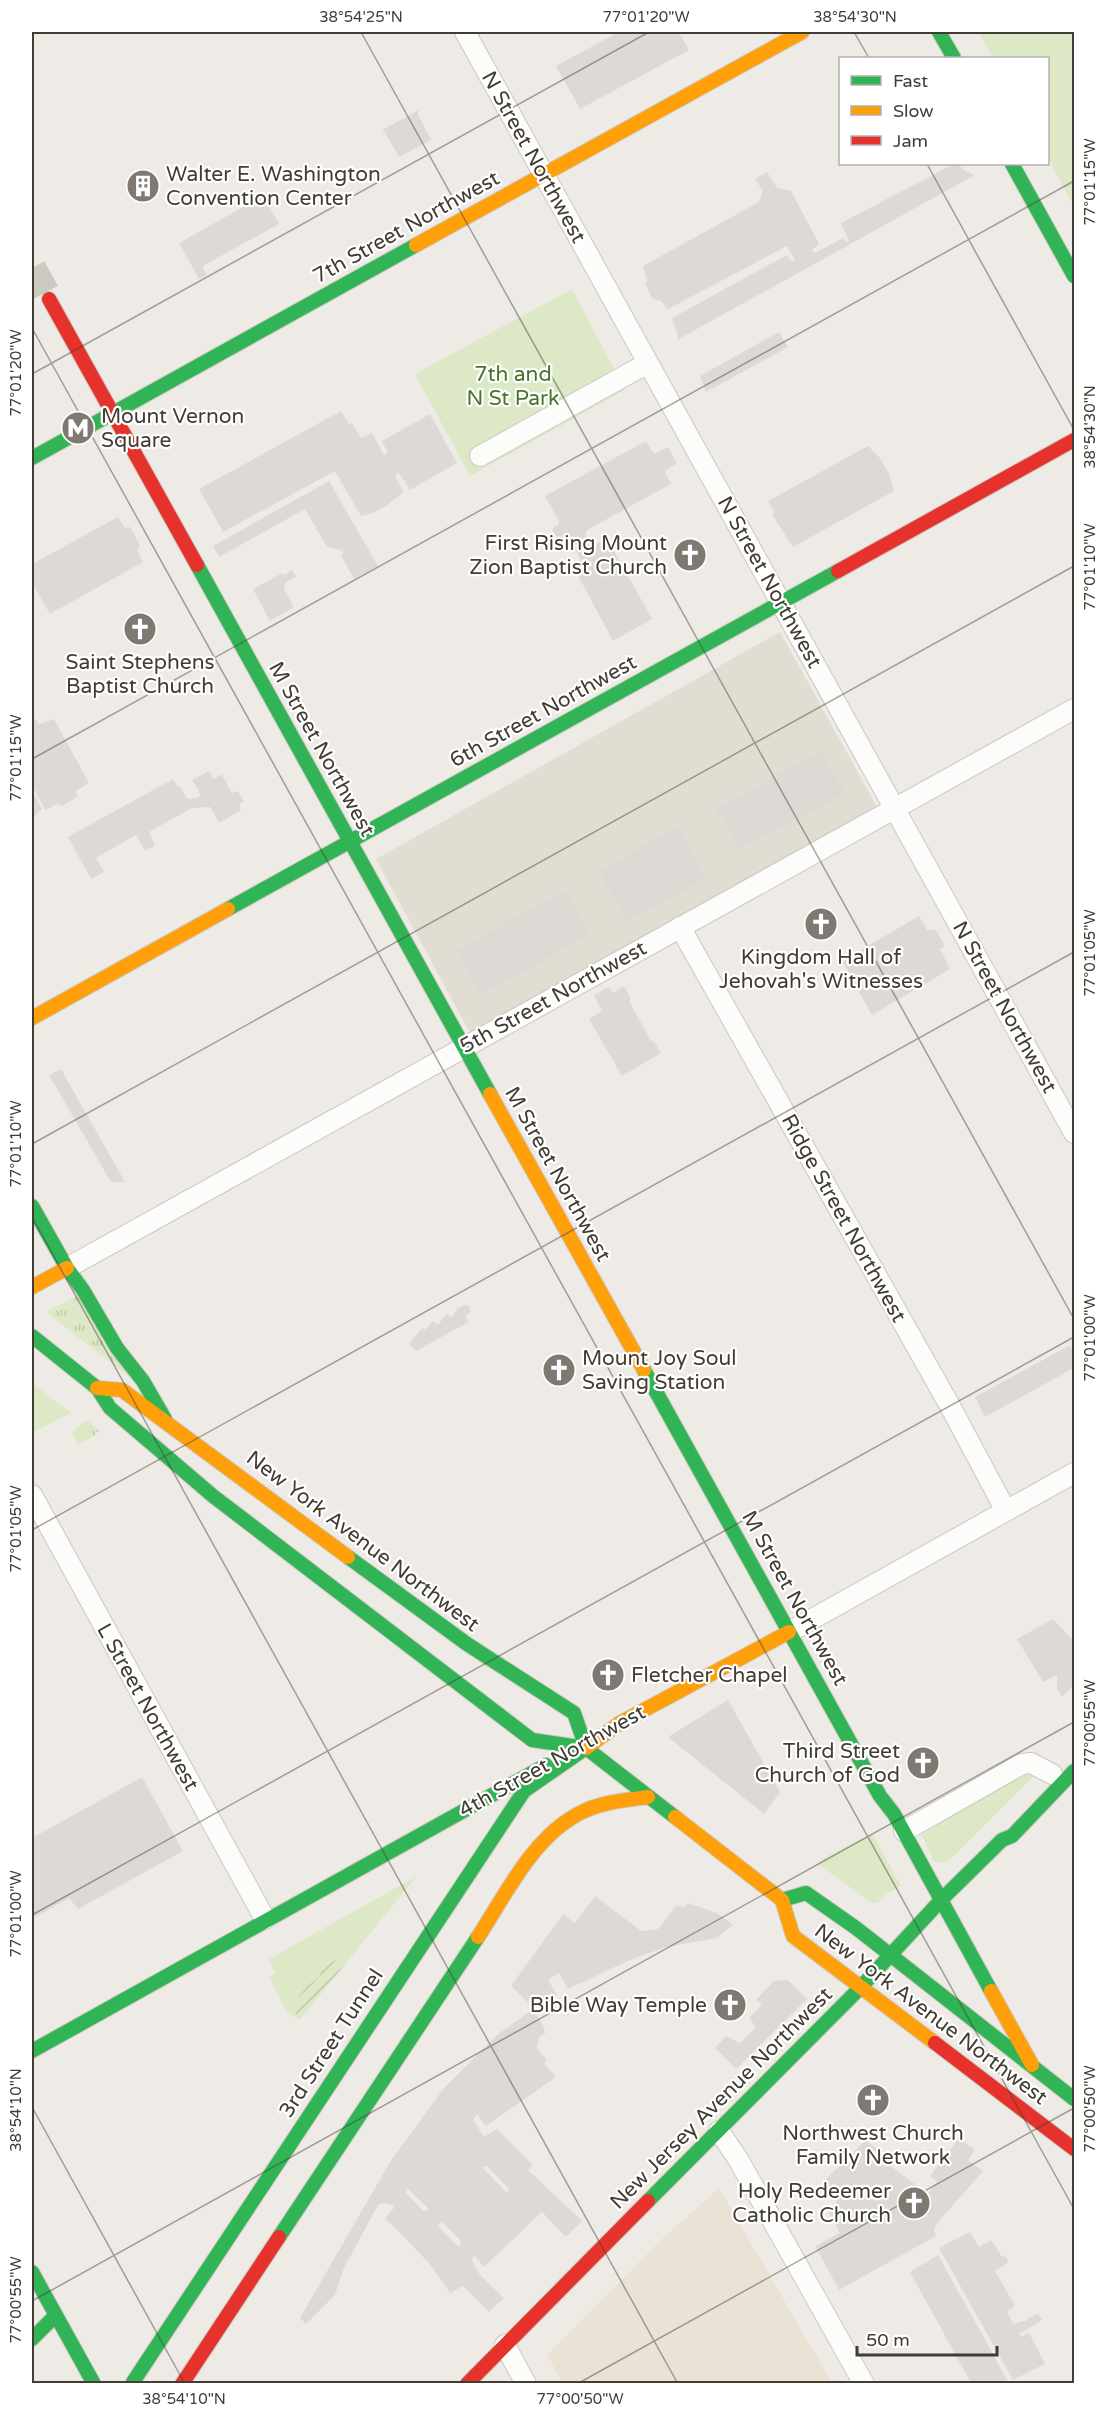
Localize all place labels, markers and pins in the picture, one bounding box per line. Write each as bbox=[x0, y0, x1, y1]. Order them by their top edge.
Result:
place label: Walter E. Washington Convention Center bbox=[166, 162, 381, 211]
building icon: Walter E. Washington Convention Center bbox=[125, 168, 161, 204]
place label: Mount Vernon Square bbox=[101, 404, 244, 453]
metro station icon: Mount Vernon Square bbox=[60, 410, 96, 446]
place label: First Rising Mount Zion Baptist Church bbox=[469, 531, 667, 580]
church icon: First Rising Mount Zion Baptist Church bbox=[672, 537, 708, 573]
church icon: Saint Stephens Baptist Church bbox=[122, 611, 158, 647]
place label: Saint Stephens Baptist Church bbox=[65, 650, 215, 699]
church icon: Kingdom Hall of Jehovah's Witnesses bbox=[803, 906, 839, 942]
place label: Kingdom Hall of Jehovah's Witnesses bbox=[719, 945, 923, 994]
place label: Mount Joy Soul Saving Station bbox=[582, 1346, 736, 1395]
church icon: Mount Joy Soul Saving Station bbox=[541, 1352, 577, 1388]
church icon: Fletcher Chapel bbox=[590, 1657, 626, 1693]
place label: Fletcher Chapel bbox=[631, 1663, 788, 1688]
place label: Third Street Church of God bbox=[755, 1739, 900, 1788]
church icon: Third Street Church of God bbox=[905, 1745, 941, 1781]
church icon: Bible Way Temple bbox=[712, 1987, 748, 2023]
place label: Bible Way Temple bbox=[530, 1993, 707, 2018]
church icon: Northwest Church Family Network bbox=[855, 2082, 891, 2118]
place label: Northwest Church Family Network bbox=[782, 2121, 964, 2170]
place label: Holy Redeemer Catholic Church bbox=[732, 2179, 891, 2228]
church icon: Holy Redeemer Catholic Church bbox=[896, 2185, 932, 2221]

